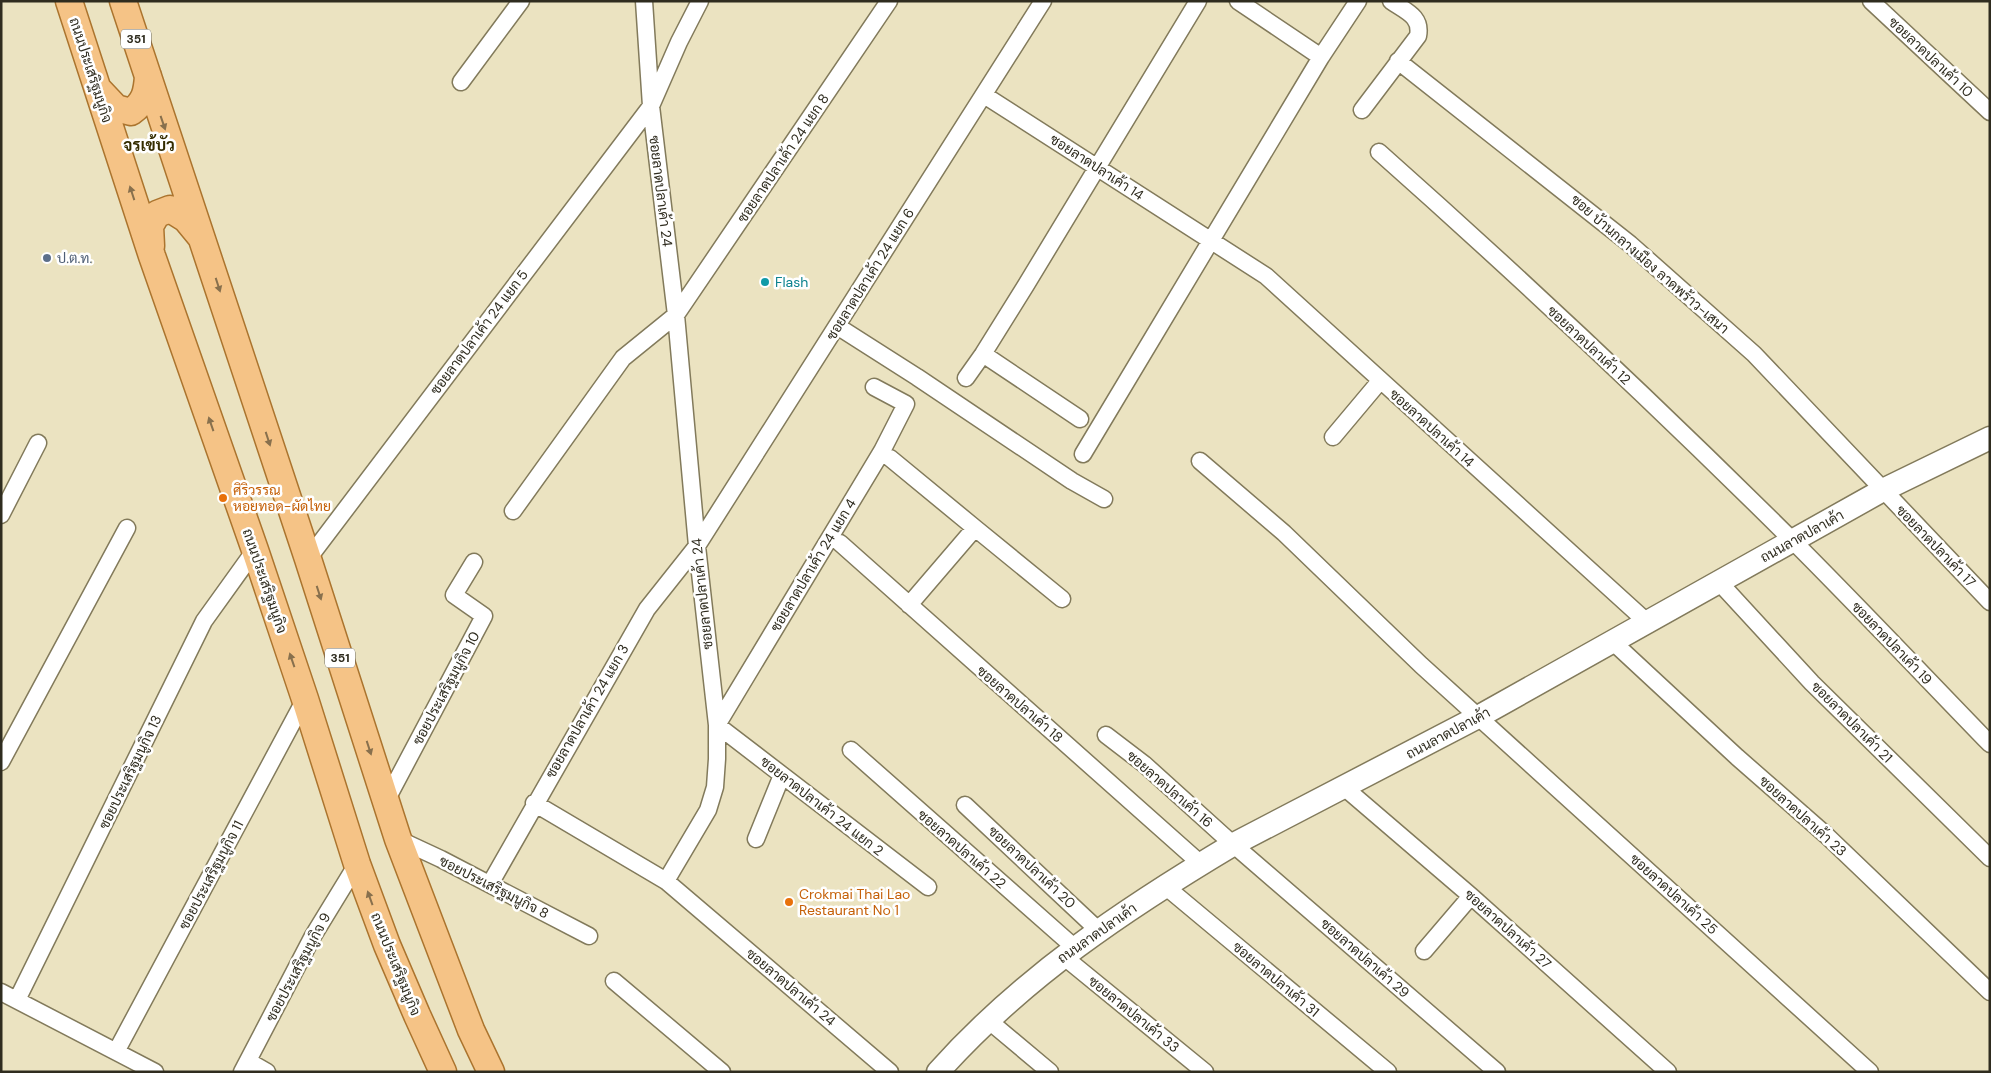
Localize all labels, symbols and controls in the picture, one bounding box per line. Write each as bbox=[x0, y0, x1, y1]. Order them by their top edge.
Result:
street label: ซอยลาดปลาเค้า 10 bbox=[1885, 13, 1977, 101]
street label: ถนนประเสริฐมนูกิจ bbox=[65, 15, 116, 125]
road number: 351 bbox=[121, 30, 151, 48]
street label: ซอยลาดปลาเค้า 24 แยก 8 bbox=[733, 90, 833, 226]
one-way arrow bbox=[160, 115, 168, 130]
street label: ซอยลาดปลาเค้า 14 bbox=[1047, 130, 1148, 204]
district label: จรเข้บัว bbox=[123, 134, 175, 156]
street label: ซอยลาดปลาเค้า 24 bbox=[645, 134, 677, 248]
one-way arrow bbox=[127, 186, 135, 201]
street label: ซอย บ้านกลางเมือง ลาดพร้าว-เสนา bbox=[1567, 190, 1733, 338]
street label: ซอยลาดปลาเค้า 24 แยก 6 bbox=[822, 205, 918, 343]
place label: ป.ต.ท. bbox=[57, 249, 92, 267]
marker: ป.ต.ท. bbox=[41, 252, 53, 264]
street label: ซอยลาดปลาเค้า 24 แยก 5 bbox=[426, 266, 532, 398]
place label: Flash bbox=[775, 273, 808, 291]
marker: Flash bbox=[759, 276, 771, 288]
one-way arrow bbox=[214, 277, 222, 292]
street label: ซอยลาดปลาเค้า 12 bbox=[1543, 302, 1635, 388]
street label: ซอยลาดปลาเค้า 14 bbox=[1386, 385, 1479, 471]
one-way arrow bbox=[207, 416, 215, 431]
one-way arrow bbox=[264, 432, 272, 447]
place label: ศิริวรรณ หอยทอด-ผัดไทย bbox=[233, 481, 331, 515]
marker: ศิริวรรณ หอยทอด-ผัดไทย bbox=[217, 492, 229, 504]
street label: ซอยลาดปลาเค้า 24 แยก 4 bbox=[766, 495, 860, 635]
street label: ซอยลาดปลาเค้า 17 bbox=[1892, 501, 1980, 591]
street label: ถนนลาดปลาเค้า bbox=[1757, 506, 1847, 566]
street label: ถนนประเสริฐมนูกิจ bbox=[238, 526, 291, 636]
street label: ซอยลาดปลาเค้า 24 bbox=[687, 537, 717, 651]
one-way arrow bbox=[316, 586, 324, 601]
street label: ซอยลาดปลาเค้า 19 bbox=[1848, 598, 1936, 688]
street label: ซอยประเสริฐมนูกิจ 10 bbox=[408, 628, 484, 748]
street label: ซอยลาดปลาเค้า 24 แยก 3 bbox=[541, 641, 633, 781]
road number: 351 bbox=[325, 648, 355, 668]
one-way arrow bbox=[288, 653, 295, 668]
street label: ซอยลาดปลาเค้า 18 bbox=[973, 662, 1067, 746]
street label: ซอยลาดปลาเค้า 21 bbox=[1808, 678, 1896, 766]
street label: ถนนลาดปลาเค้า bbox=[1403, 703, 1493, 763]
street label: ซอยประเสริฐมนูกิจ 13 bbox=[95, 712, 166, 832]
one-way arrow bbox=[366, 741, 373, 756]
street label: ซอยลาดปลาเค้า 16 bbox=[1123, 747, 1217, 831]
street label: ซอยลาดปลาเค้า 24 แยก 2 bbox=[757, 752, 887, 860]
street label: ซอยลาดปลาเค้า 23 bbox=[1755, 772, 1851, 860]
street label: ซอยลาดปลาเค้า 22 bbox=[914, 806, 1010, 892]
street label: ซอยประเสริฐมนูกิจ 11 bbox=[175, 817, 248, 933]
street label: ซอยลาดปลาเค้า 20 bbox=[985, 822, 1079, 912]
street label: ซอยลาดปลาเค้า 25 bbox=[1626, 850, 1722, 938]
street label: ซอยประเสริฐมนูกิจ 8 bbox=[436, 852, 552, 923]
place label: Crokmai Thai Lao Restaurant No 1 bbox=[799, 885, 910, 919]
street label: ซอยลาดปลาเค้า 27 bbox=[1461, 885, 1555, 973]
one-way arrow bbox=[366, 890, 374, 905]
marker: Crokmai Thai Lao Restaurant No 1 bbox=[783, 896, 795, 908]
street label: ถนนลาดปลาเค้า bbox=[1054, 899, 1140, 967]
street label: ซอยประเสริฐมนูกิจ 9 bbox=[262, 909, 335, 1025]
street label: ถนนประเสริฐมนูกิจ bbox=[366, 910, 425, 1019]
street label: ซอยลาดปลาเค้า 29 bbox=[1317, 914, 1413, 1002]
street label: ซอยลาดปลาเค้า 31 bbox=[1229, 937, 1323, 1021]
street label: ซอยลาดปลาเค้า 24 bbox=[742, 944, 840, 1030]
street label: ซอยลาดปลาเค้า 33 bbox=[1085, 972, 1183, 1056]

